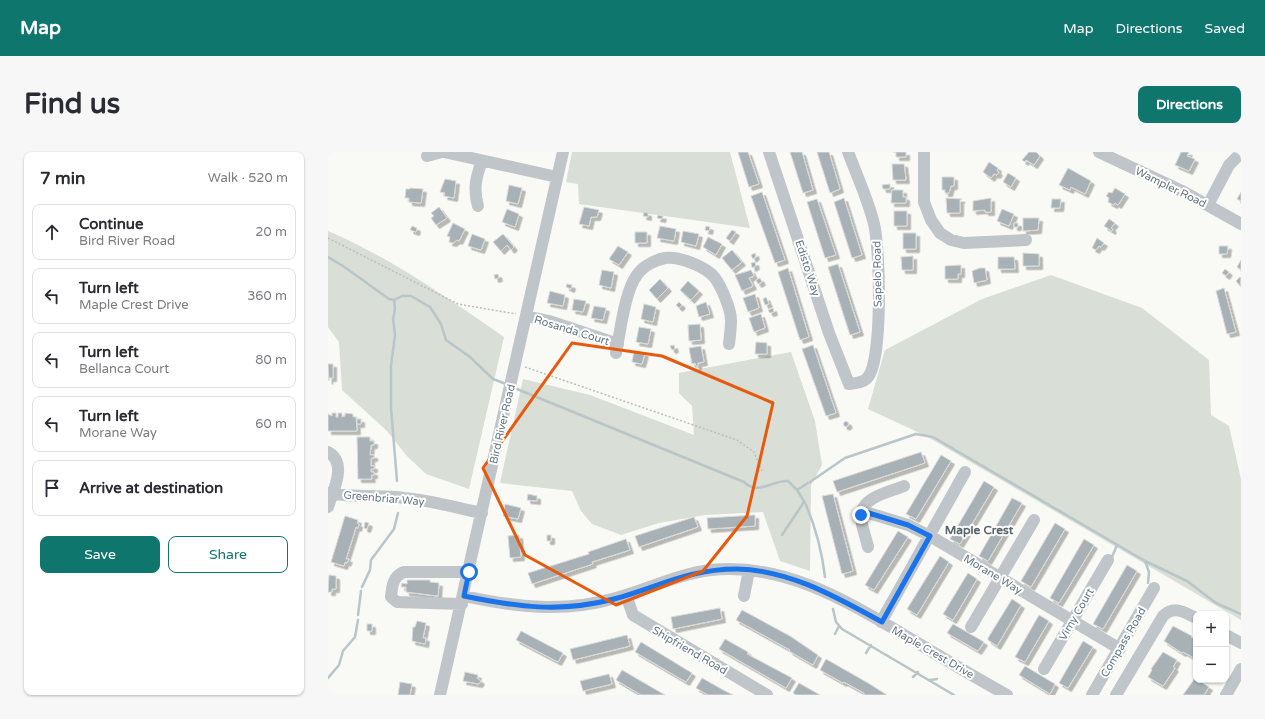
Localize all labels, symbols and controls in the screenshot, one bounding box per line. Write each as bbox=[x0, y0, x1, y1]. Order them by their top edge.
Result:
text: Map bbox=[20, 17, 61, 39]
text: Map bbox=[1063, 20, 1094, 37]
text: Directions bbox=[1116, 20, 1183, 37]
text: Saved bbox=[1205, 20, 1245, 37]
button: Directions bbox=[1138, 86, 1241, 123]
text: Find us bbox=[24, 87, 120, 121]
street label: Wampler Road bbox=[1133, 165, 1209, 210]
text: 7 min bbox=[40, 168, 85, 189]
text: Walk · 520 m bbox=[208, 170, 288, 186]
text: Continue bbox=[79, 215, 143, 233]
icon: ahead bbox=[41, 221, 63, 243]
text: 20 m bbox=[255, 224, 287, 240]
text: Bird River Road bbox=[79, 233, 175, 249]
street label: Edisto Way bbox=[792, 239, 823, 298]
street label: Sapelo Road bbox=[870, 241, 885, 307]
text: Turn left bbox=[79, 279, 139, 297]
icon: left bbox=[41, 285, 63, 307]
text: 360 m bbox=[247, 288, 287, 304]
text: Maple Crest Drive bbox=[79, 297, 189, 313]
street label: Rosanda Court bbox=[533, 313, 611, 348]
text: Turn left bbox=[79, 343, 139, 361]
icon: left bbox=[41, 349, 63, 371]
text: 80 m bbox=[255, 352, 287, 368]
text: Bellanca Court bbox=[79, 361, 169, 377]
street label: Bird River Road bbox=[487, 383, 518, 465]
text: Turn left bbox=[79, 407, 139, 425]
icon: left bbox=[41, 413, 63, 435]
text: 60 m bbox=[255, 416, 287, 432]
text: Morane Way bbox=[79, 425, 157, 441]
icon: arrive bbox=[41, 477, 63, 499]
text: Arrive at destination bbox=[79, 479, 223, 497]
street label: Greenbriar Way bbox=[343, 488, 425, 509]
route end bbox=[852, 506, 870, 524]
district label: Maple Crest bbox=[945, 523, 1014, 538]
button: Save bbox=[40, 536, 160, 573]
button: Share bbox=[168, 536, 288, 573]
street label: Morane Way bbox=[961, 552, 1024, 597]
route start bbox=[460, 563, 478, 581]
street label: Vimy Court bbox=[1056, 586, 1097, 643]
street label: Compass Road bbox=[1098, 605, 1149, 679]
map controls bbox=[1193, 611, 1229, 683]
button: + bbox=[1193, 611, 1229, 647]
street label: Shipfriend Road bbox=[650, 624, 730, 677]
street label: Maple Crest Drive bbox=[889, 624, 976, 681]
button: − bbox=[1193, 647, 1229, 683]

